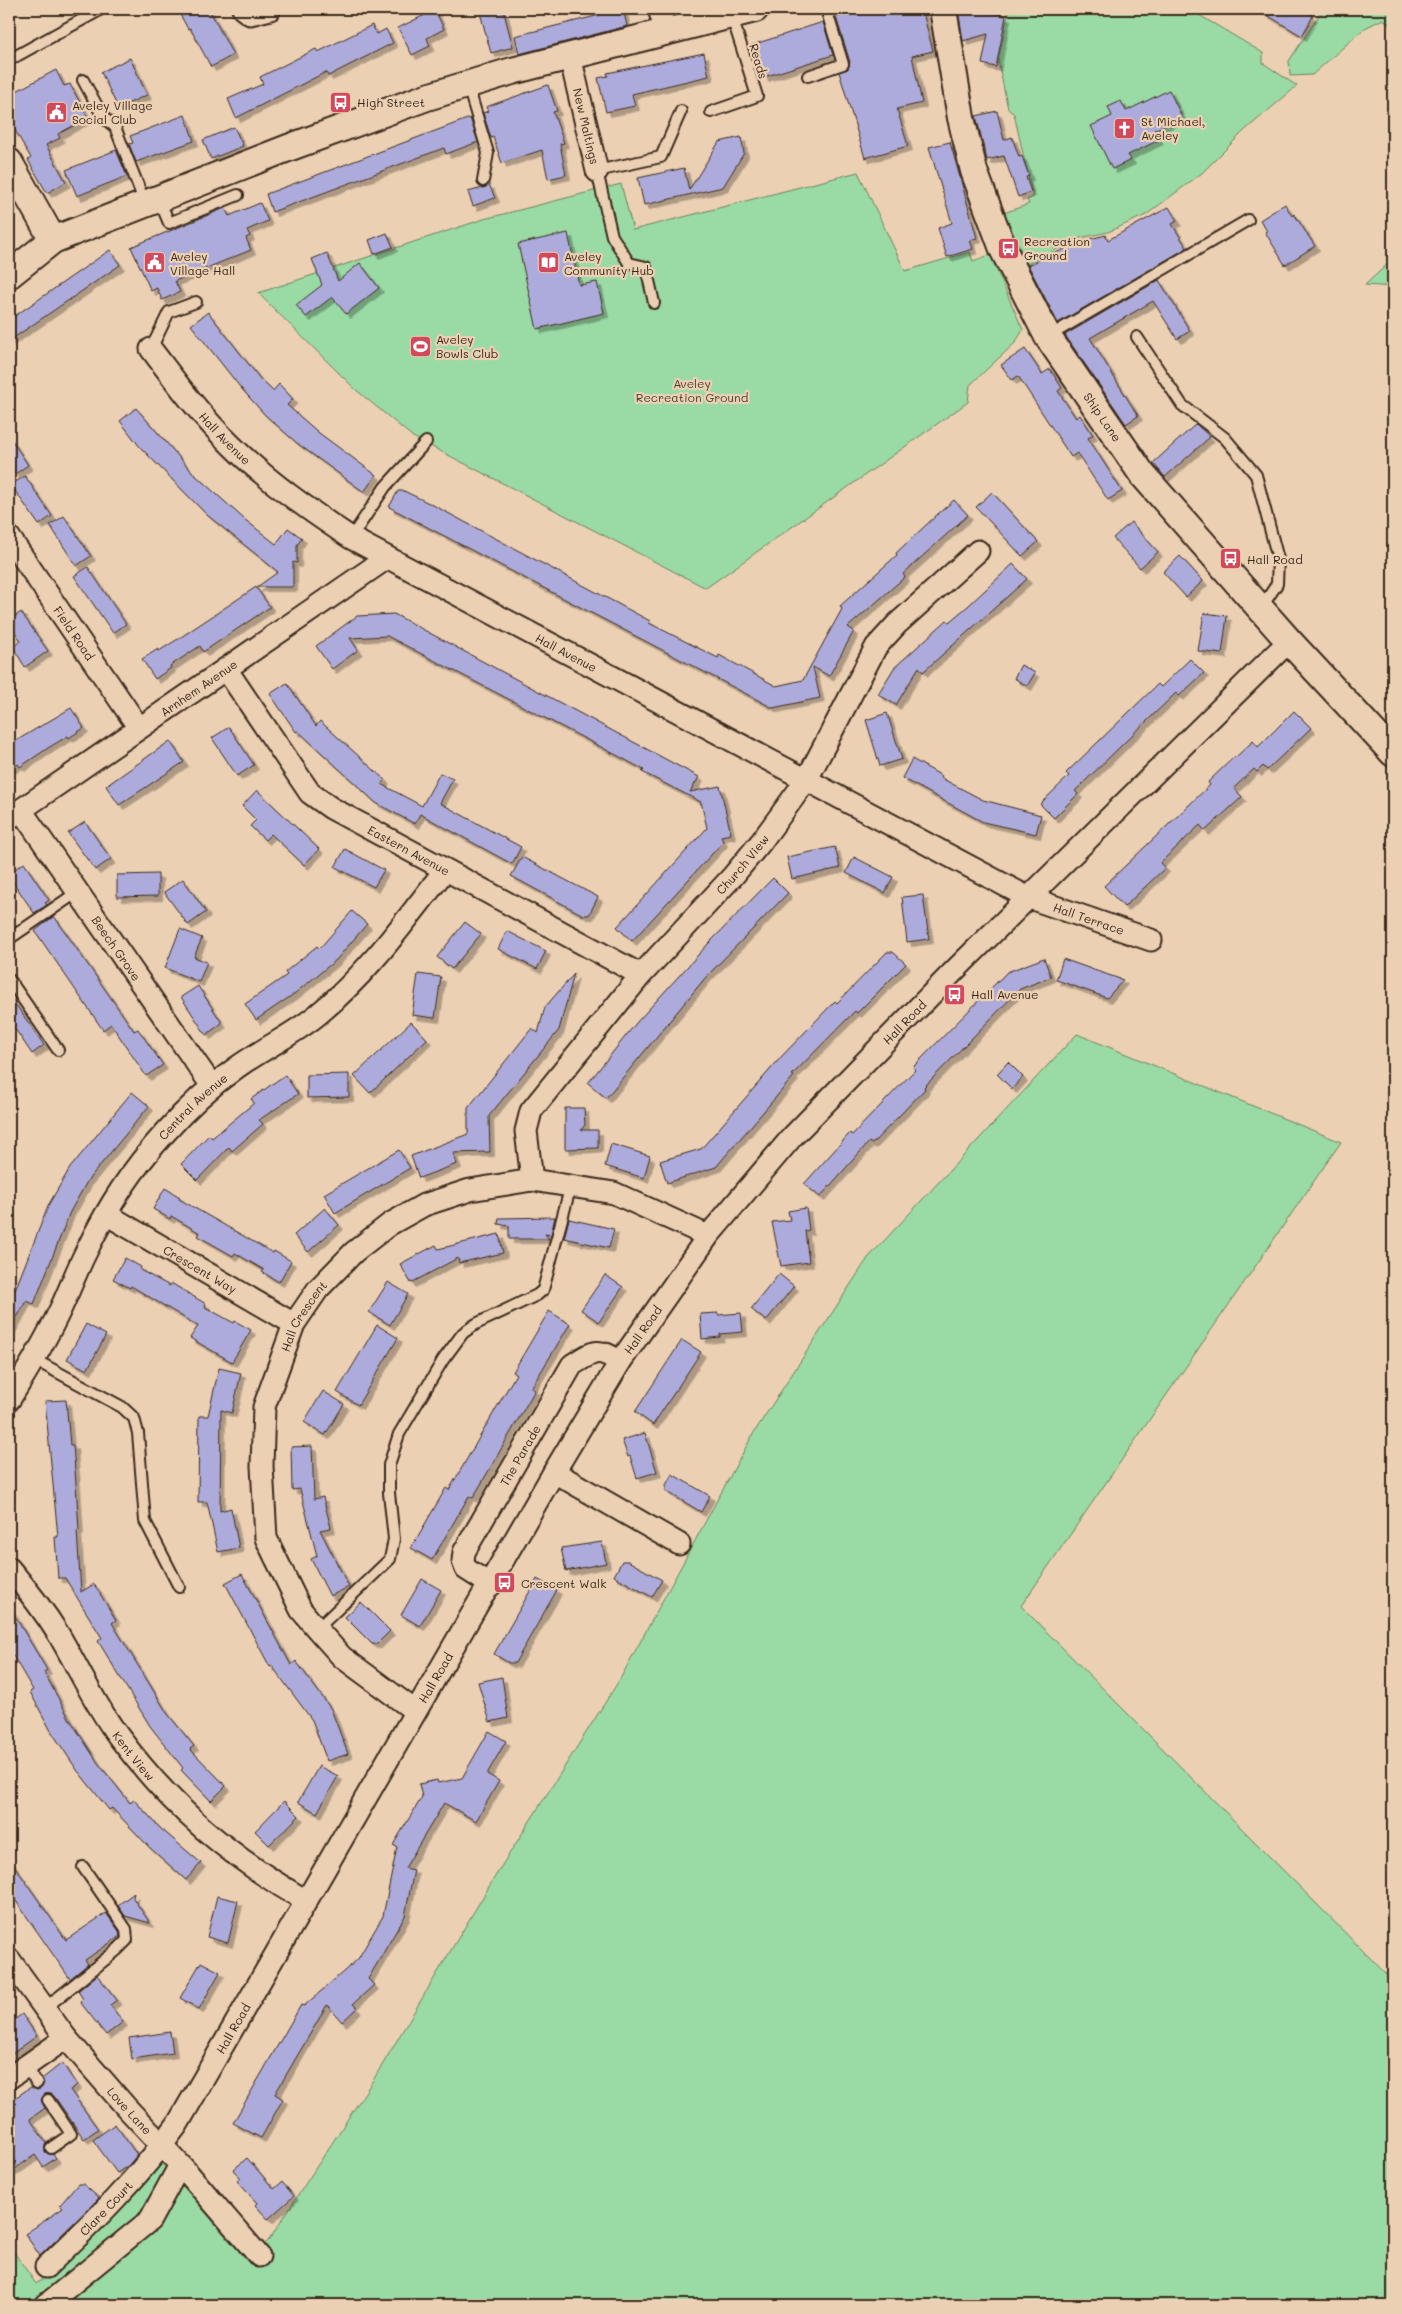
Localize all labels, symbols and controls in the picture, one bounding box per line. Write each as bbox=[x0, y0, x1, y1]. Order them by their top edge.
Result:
street label: Reads bbox=[746, 41, 772, 81]
street label: New Maltings bbox=[570, 86, 603, 166]
bus stop icon: High Street bbox=[329, 90, 353, 114]
place label: High Street bbox=[357, 94, 425, 110]
place label: Aveley Village Social Club bbox=[72, 97, 153, 127]
public building icon: Aveley Village Social Club bbox=[44, 100, 68, 124]
place label: St Michael, Aveley bbox=[1141, 113, 1205, 143]
church icon: St Michael, Aveley bbox=[1113, 116, 1137, 140]
place label: Recreation Ground bbox=[1024, 233, 1090, 263]
bus stop icon: Recreation Ground bbox=[996, 236, 1020, 260]
place label: Aveley Village Hall bbox=[170, 248, 235, 278]
place label: Aveley Community Hub bbox=[564, 248, 654, 278]
public building icon: Aveley Village Hall bbox=[142, 251, 166, 275]
library icon: Aveley Community Hub bbox=[536, 251, 560, 275]
place label: Aveley Bowls Club bbox=[436, 331, 498, 361]
sports icon: Aveley Bowls Club bbox=[408, 334, 432, 358]
park label: Aveley Recreation Ground bbox=[636, 375, 749, 405]
street label: Ship Lane bbox=[1080, 389, 1125, 445]
street label: Hall Avenue bbox=[196, 408, 254, 468]
bus stop icon: Hall Road bbox=[1219, 547, 1243, 571]
place label: Hall Road bbox=[1247, 551, 1303, 567]
street label: Field Road bbox=[50, 603, 99, 663]
street label: Hall Avenue bbox=[533, 629, 600, 675]
street label: Arnhem Avenue bbox=[157, 656, 240, 720]
street label: Eastern Avenue bbox=[365, 821, 453, 879]
street label: Church View bbox=[712, 831, 772, 898]
street label: Hall Terrace bbox=[1051, 899, 1126, 938]
street label: Beech Grove bbox=[88, 912, 145, 984]
bus stop icon: Hall Avenue bbox=[943, 982, 967, 1006]
place label: Hall Avenue bbox=[971, 986, 1038, 1002]
street label: Hall Road bbox=[879, 996, 930, 1048]
street label: Central Avenue bbox=[155, 1069, 230, 1143]
street label: Crescent Way bbox=[160, 1241, 240, 1297]
street label: Hall Crescent bbox=[277, 1277, 330, 1354]
street label: Hall Road bbox=[620, 1302, 665, 1357]
street label: The Parade bbox=[496, 1422, 544, 1489]
bus stop icon: Crescent Walk bbox=[493, 1571, 517, 1595]
place label: Crescent Walk bbox=[521, 1575, 607, 1591]
street label: Hall Road bbox=[414, 1649, 456, 1706]
street label: Kent View bbox=[109, 1728, 159, 1784]
street label: Hall Road bbox=[212, 2000, 254, 2057]
street label: Love Lane bbox=[104, 2083, 156, 2138]
street label: Clare Court bbox=[76, 2177, 136, 2239]

